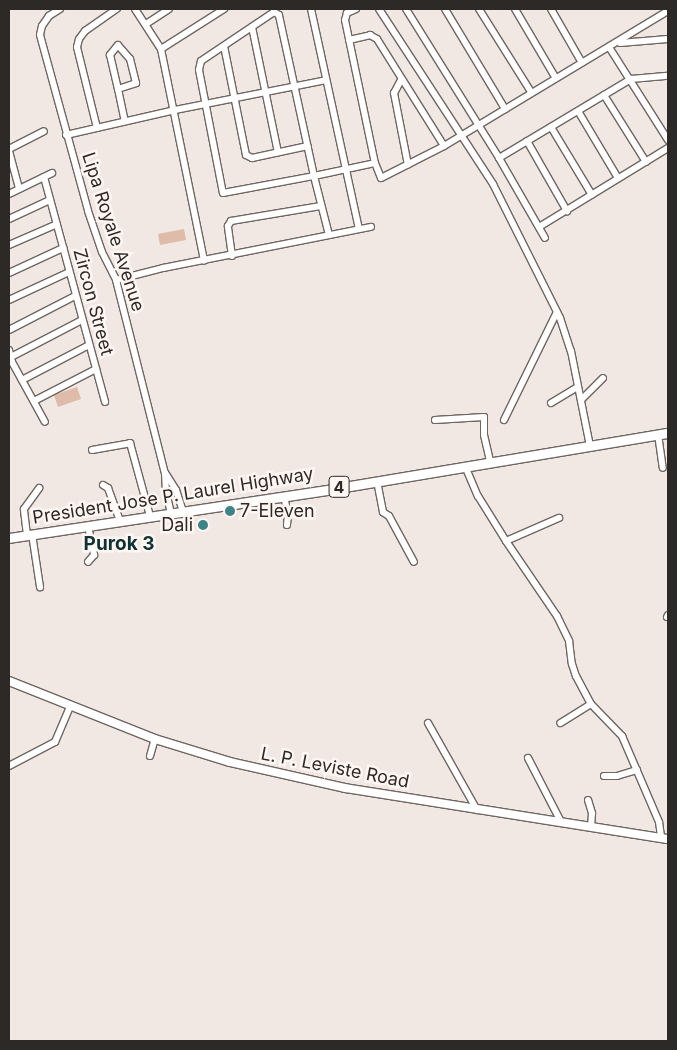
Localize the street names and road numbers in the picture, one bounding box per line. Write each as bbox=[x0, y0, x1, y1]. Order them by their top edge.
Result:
street label: Lipa Royale Avenue bbox=[77, 150, 149, 314]
street label: Zircon Street bbox=[68, 246, 118, 358]
street label: President Jose P. Laurel Highway bbox=[31, 463, 315, 529]
road number: 4 bbox=[328, 474, 350, 501]
street label: L. P. Leviste Road bbox=[259, 743, 411, 793]

